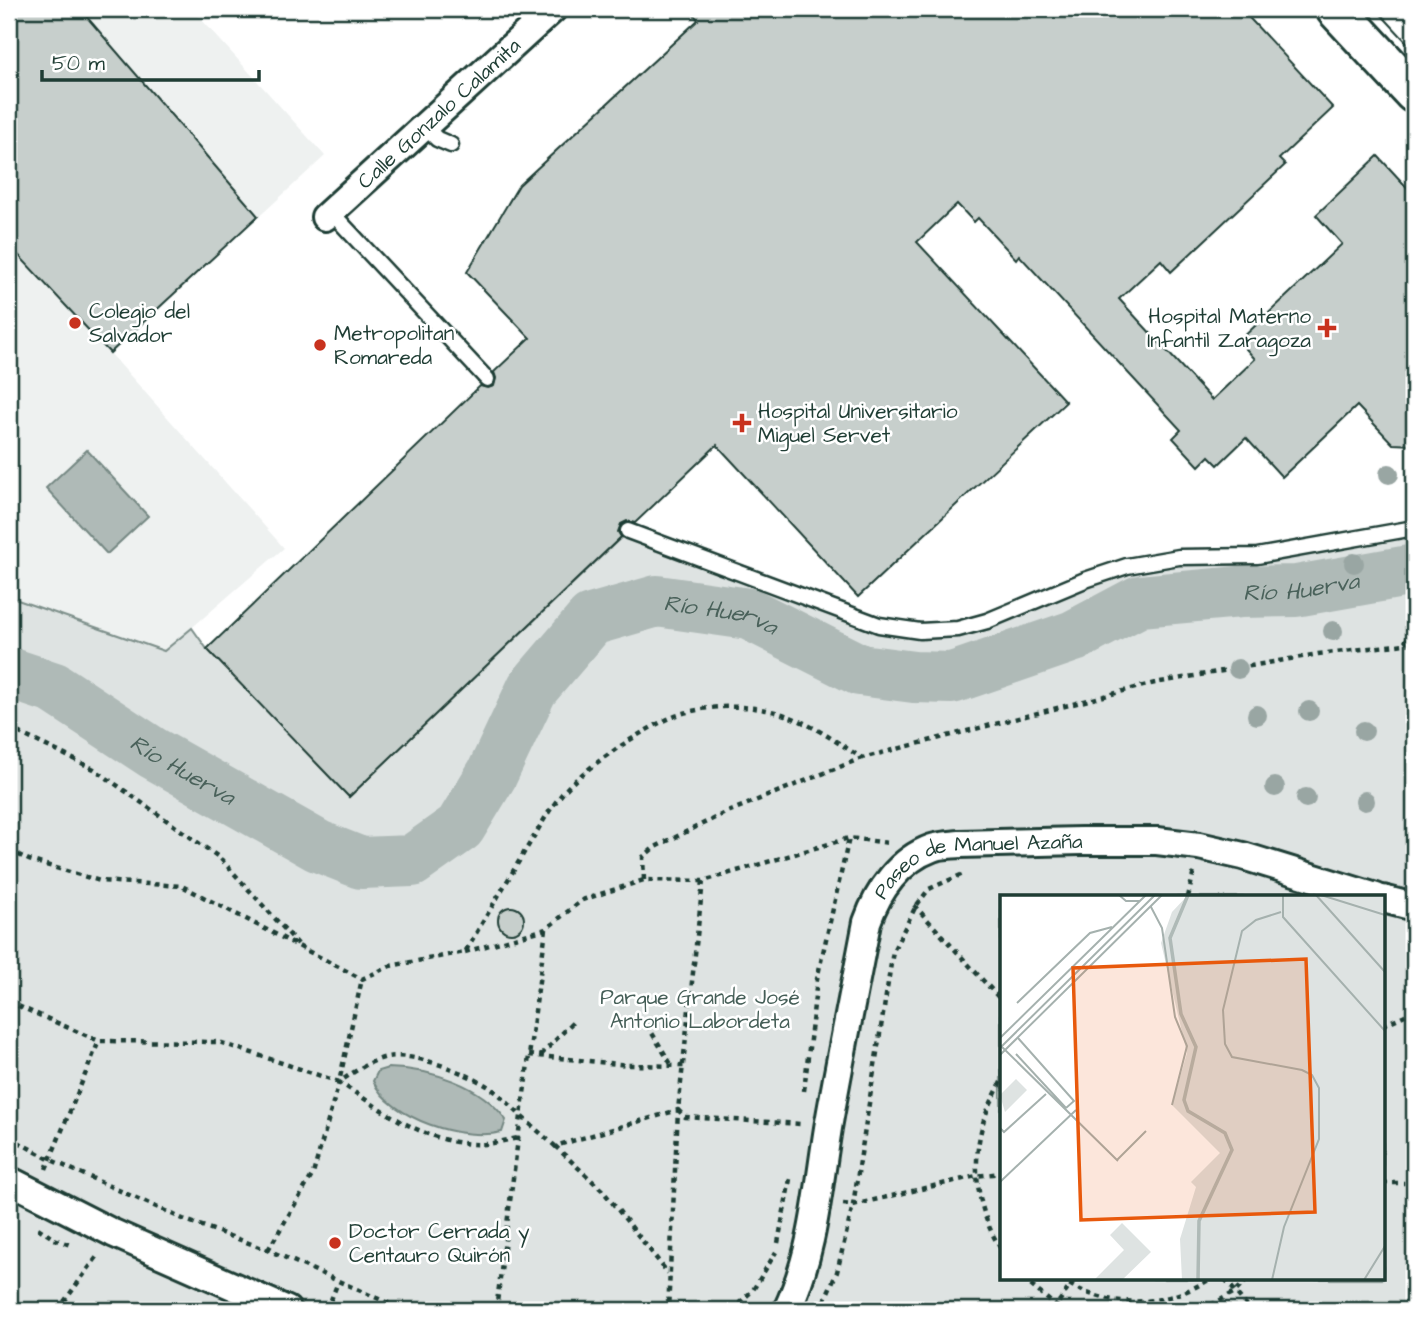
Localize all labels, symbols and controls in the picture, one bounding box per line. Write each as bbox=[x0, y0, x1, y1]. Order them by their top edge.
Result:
street label: Calle Gonzalo Calamita bbox=[351, 31, 527, 196]
scale bar bbox=[42, 38, 259, 82]
text: 50 m bbox=[52, 49, 106, 78]
place label: Colegio del Salvador bbox=[89, 297, 190, 350]
place label: Hospital Materno Infantil Zaragoza bbox=[1147, 302, 1311, 357]
marker: Colegio del Salvador bbox=[67, 315, 83, 331]
marker: Hospital Materno Infantil Zaragoza bbox=[1317, 318, 1337, 338]
place label: Metropolitan Romareda bbox=[334, 319, 454, 372]
marker: Metropolitan Romareda bbox=[312, 337, 328, 353]
place label: Hospital Universitario Miguel Servet bbox=[758, 397, 958, 452]
marker: Hospital Universitario Miguel Servet bbox=[732, 413, 752, 433]
water label: Río Huerva bbox=[1243, 565, 1363, 609]
water label: Río Huerva bbox=[662, 587, 784, 644]
water label: Río Huerva bbox=[124, 727, 242, 814]
street label: Paseo de Manuel Azaña bbox=[866, 827, 1083, 905]
inset map bbox=[1000, 895, 1384, 1280]
park label: Parque Grande José Antonio Labordeta bbox=[600, 983, 800, 1036]
place label: Doctor Cerrada y Centauro Quirón bbox=[349, 1217, 530, 1270]
marker: Doctor Cerrada y Centauro Quirón bbox=[327, 1235, 343, 1251]

